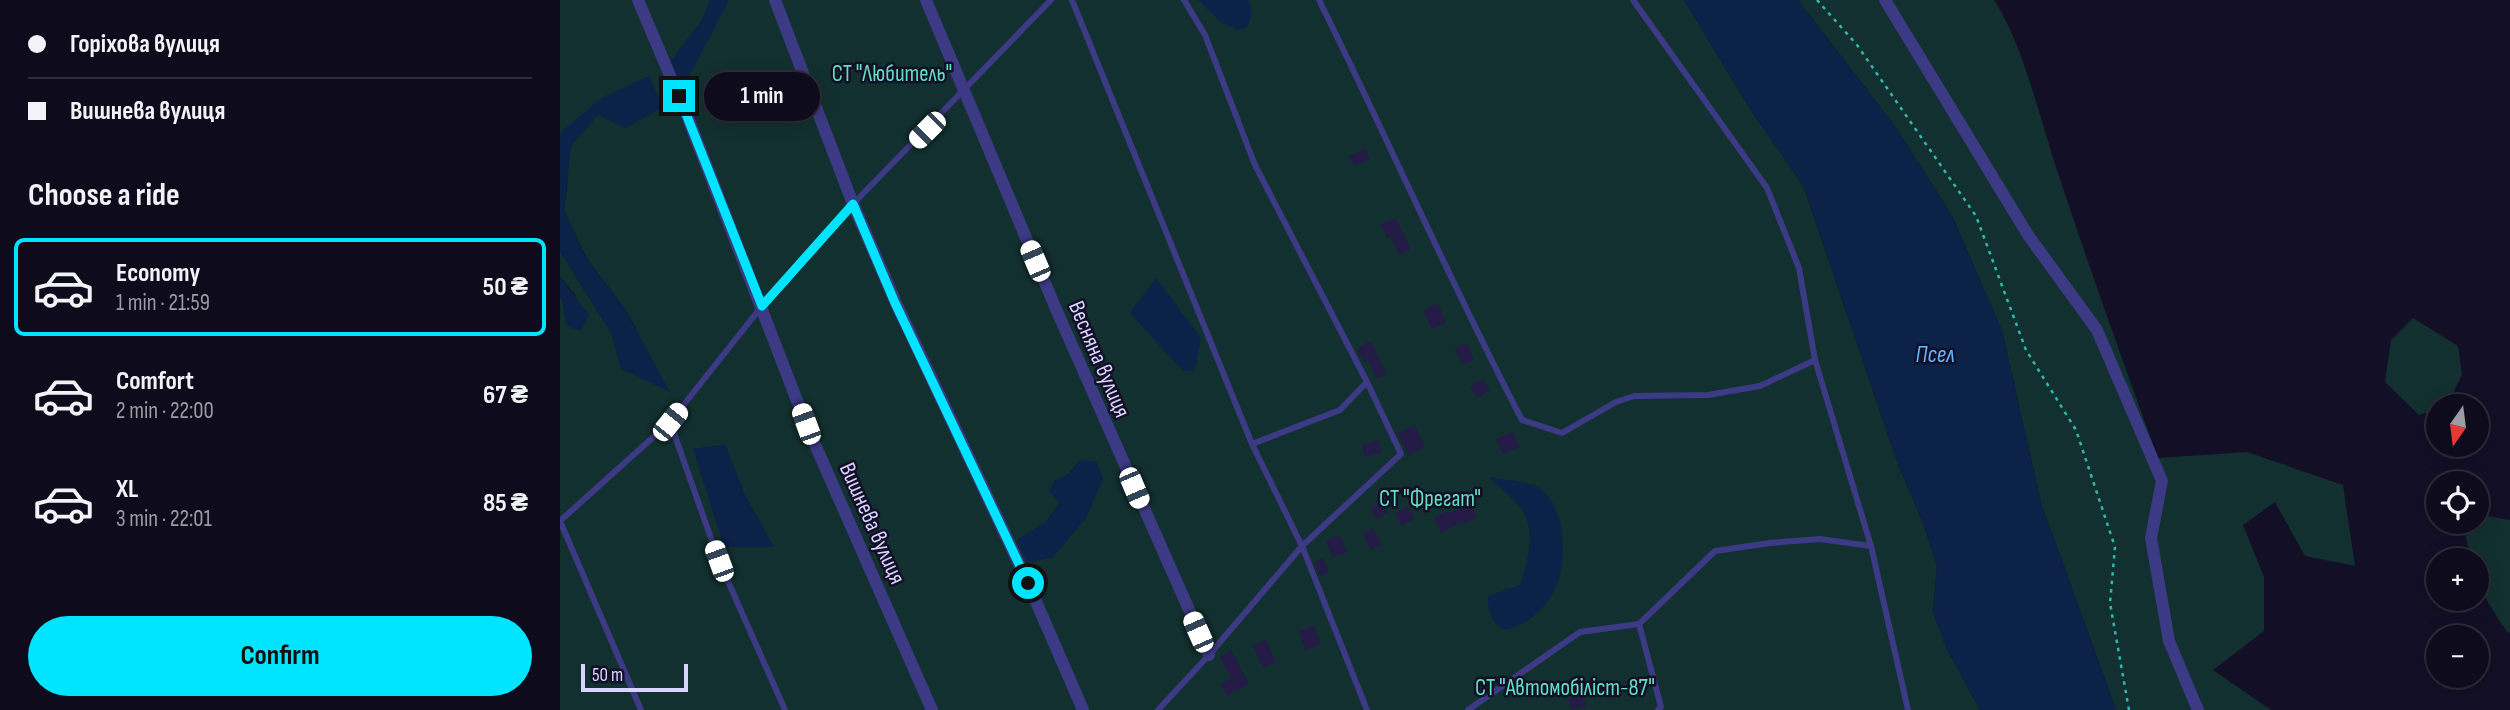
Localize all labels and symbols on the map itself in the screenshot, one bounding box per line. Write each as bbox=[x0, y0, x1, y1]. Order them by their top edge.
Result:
park label: СТ "Любитель" bbox=[832, 60, 952, 88]
callout: 1 min bbox=[704, 72, 819, 120]
route end bbox=[663, 80, 695, 112]
car bbox=[905, 108, 950, 152]
car bbox=[1018, 238, 1053, 284]
street label: Весняна вулиця bbox=[1062, 297, 1136, 422]
water label: Псел bbox=[1915, 340, 1955, 369]
north arrow bbox=[2426, 394, 2488, 457]
car bbox=[649, 399, 692, 445]
car bbox=[789, 401, 824, 447]
street label: Вишнева вулиця bbox=[833, 458, 911, 588]
car bbox=[1117, 465, 1152, 511]
park label: СТ "Фрегат" bbox=[1379, 485, 1481, 513]
car bbox=[702, 538, 737, 584]
route start bbox=[1012, 567, 1044, 599]
car bbox=[1180, 609, 1217, 655]
scale bar bbox=[581, 661, 688, 693]
park label: СТ "Автомобiлiст-87" bbox=[1475, 674, 1655, 702]

